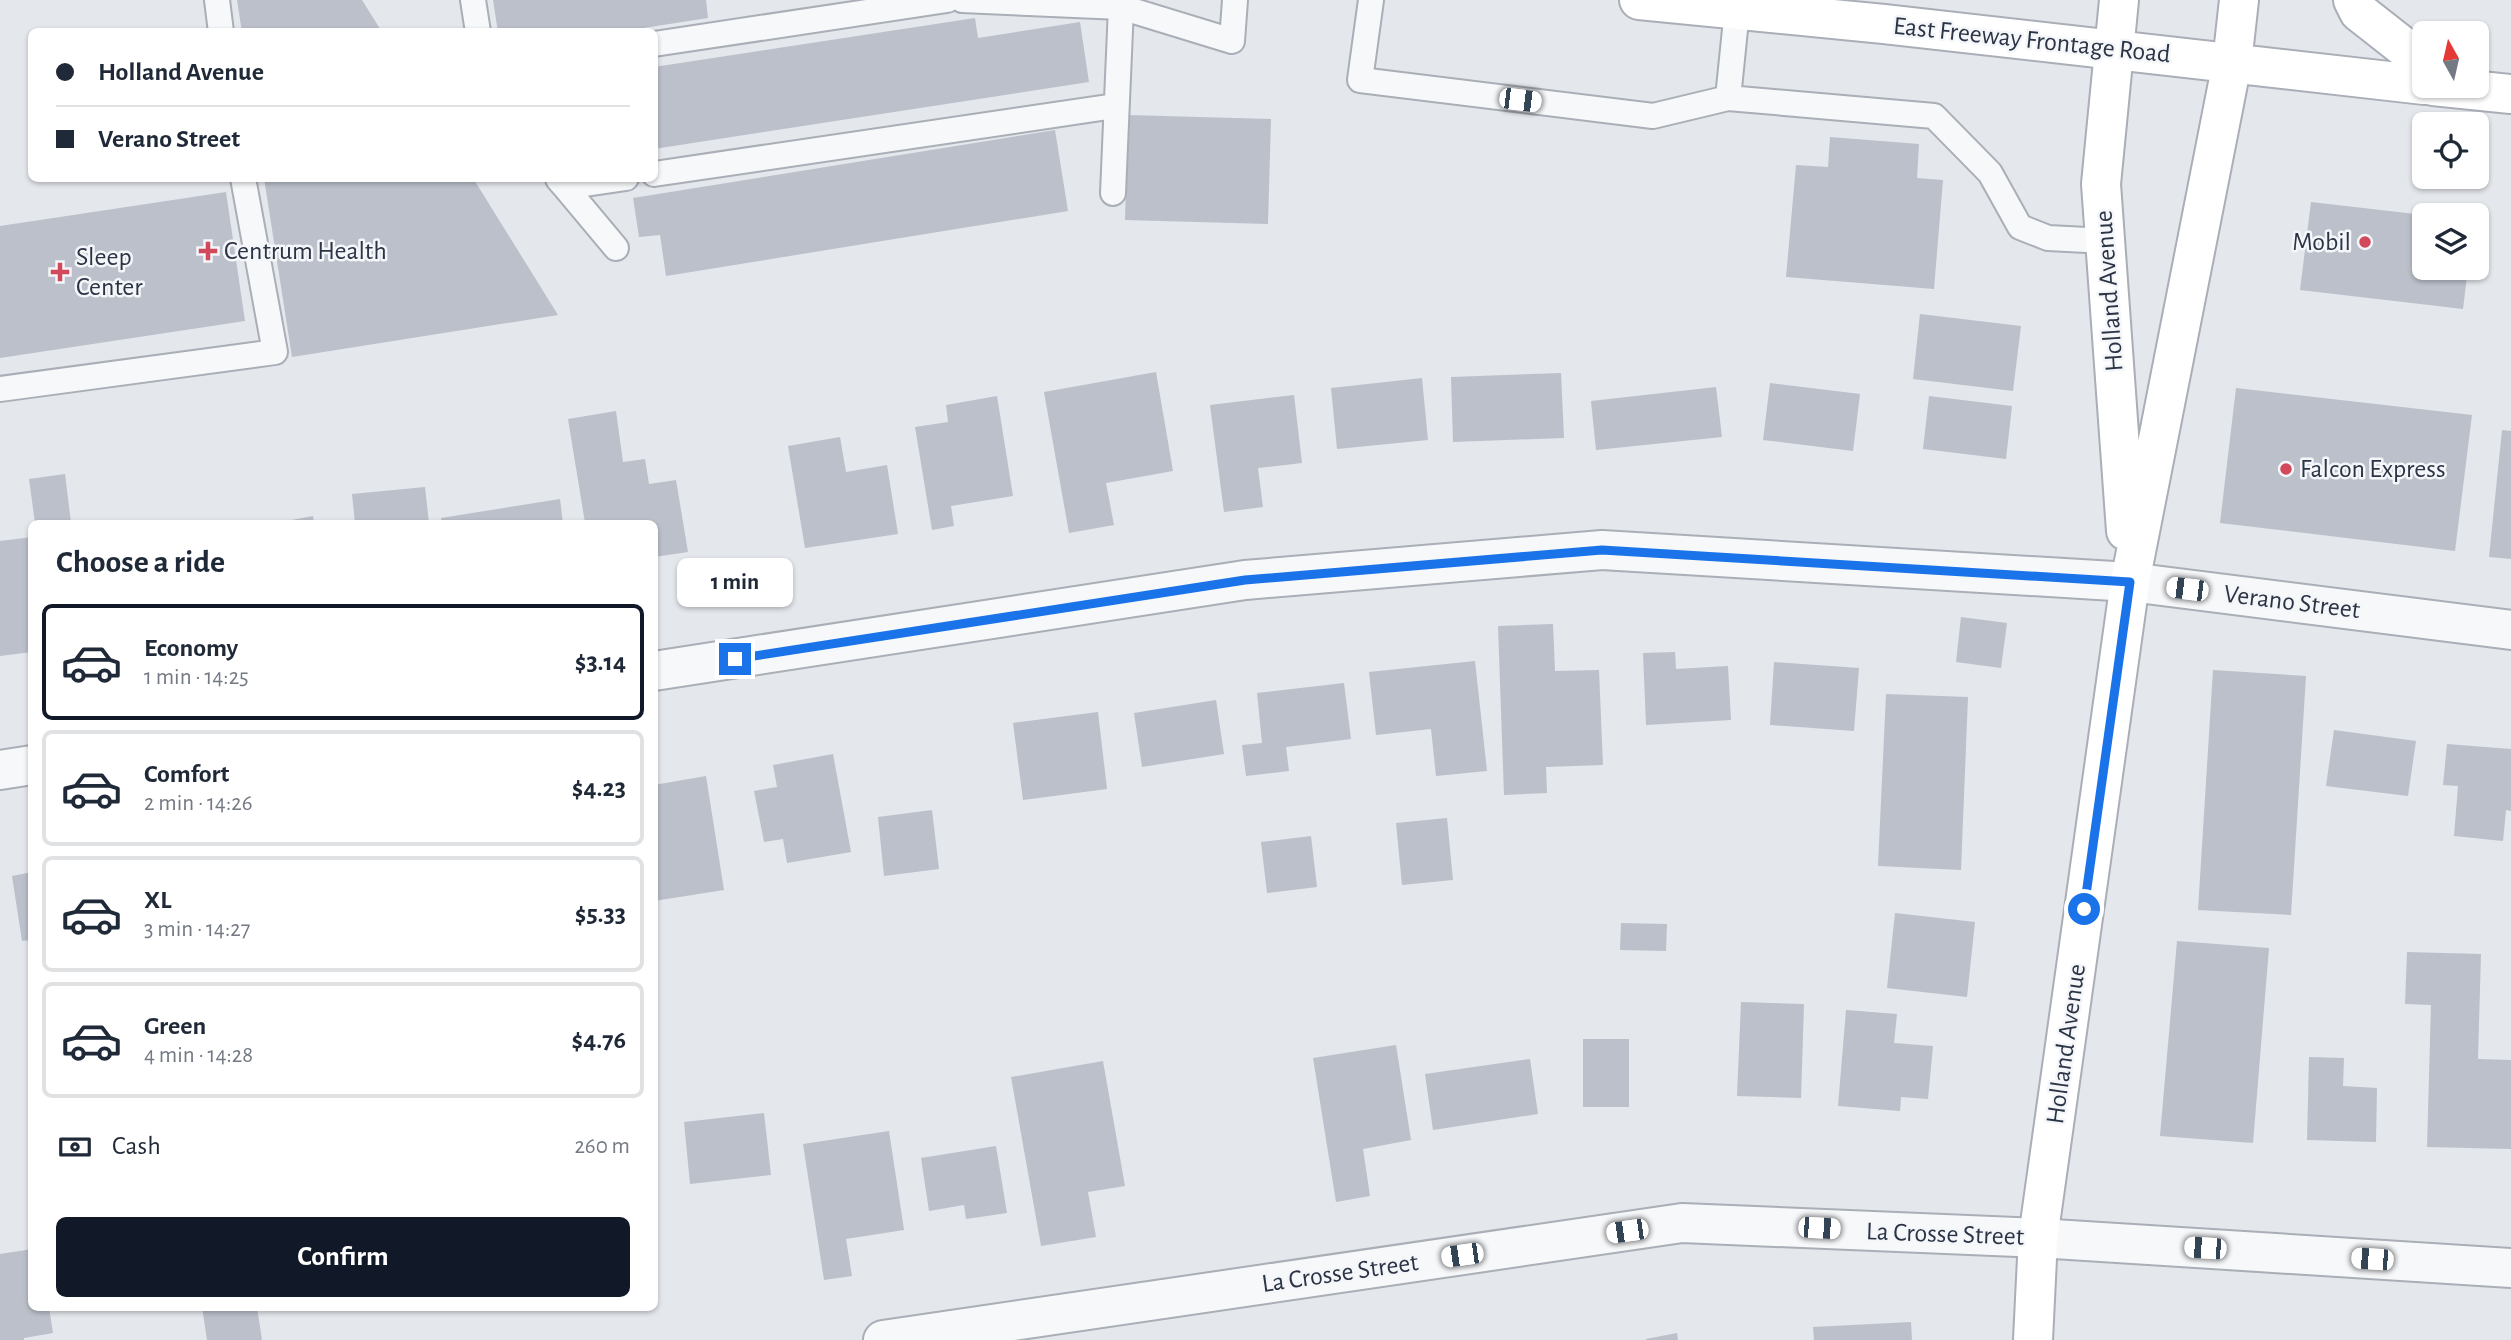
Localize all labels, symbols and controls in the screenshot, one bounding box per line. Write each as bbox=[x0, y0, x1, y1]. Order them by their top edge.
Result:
street label: East Freeway Frontage Road bbox=[1892, 13, 2172, 67]
north arrow bbox=[2412, 21, 2488, 98]
map controls bbox=[2412, 21, 2489, 280]
text: Holland Avenue bbox=[98, 59, 264, 85]
car bbox=[1498, 87, 1543, 113]
button: locate bbox=[2412, 112, 2489, 189]
text: Verano Street bbox=[98, 126, 240, 152]
button: layers bbox=[2412, 203, 2489, 280]
street label: Holland Avenue bbox=[2090, 209, 2128, 373]
place label: Mobil bbox=[2292, 229, 2351, 255]
marker: Mobil bbox=[2357, 234, 2373, 250]
place label: Centrum Health bbox=[224, 238, 387, 264]
marker: Centrum Health bbox=[198, 241, 218, 261]
place label: Sleep Center bbox=[76, 244, 143, 300]
marker: Sleep Center bbox=[50, 262, 70, 282]
place label: Falcon Express bbox=[2300, 456, 2446, 482]
marker: Falcon Express bbox=[2278, 461, 2294, 477]
text: Choose a ride bbox=[56, 546, 225, 578]
callout: 1 min bbox=[677, 558, 793, 606]
text: 1 min bbox=[711, 571, 759, 594]
car bbox=[2165, 576, 2210, 602]
street label: Verano Street bbox=[2222, 581, 2362, 623]
icon: car bbox=[60, 631, 123, 694]
text: Economy bbox=[144, 635, 238, 661]
route end bbox=[719, 643, 751, 675]
text: $3.14 bbox=[575, 649, 626, 675]
text: 1 min · 14:25 bbox=[144, 666, 249, 689]
icon: car bbox=[60, 757, 123, 820]
text: Comfort bbox=[144, 761, 229, 787]
text: $4.23 bbox=[572, 775, 626, 801]
text: 2 min · 14:26 bbox=[144, 792, 252, 815]
icon: car bbox=[60, 883, 123, 946]
text: XL bbox=[144, 887, 171, 913]
route start bbox=[2068, 893, 2100, 925]
text: $5.33 bbox=[575, 901, 626, 927]
text: 3 min · 14:27 bbox=[144, 918, 250, 941]
street label: Holland Avenue bbox=[2042, 962, 2090, 1126]
icon: car bbox=[60, 1009, 123, 1072]
text: Green bbox=[144, 1013, 206, 1039]
text: $4.76 bbox=[571, 1027, 626, 1053]
text: 4 min · 14:28 bbox=[144, 1044, 253, 1067]
icon: cash bbox=[56, 1128, 94, 1166]
text: Cash bbox=[112, 1133, 161, 1159]
text: 260 m bbox=[574, 1135, 630, 1158]
car bbox=[1798, 1216, 1841, 1240]
button: Confirm bbox=[56, 1217, 630, 1297]
car bbox=[1605, 1218, 1650, 1244]
street label: La Crosse Street bbox=[1866, 1218, 2024, 1250]
car bbox=[2184, 1236, 2227, 1260]
car bbox=[1440, 1242, 1485, 1268]
car bbox=[2351, 1247, 2394, 1271]
street label: La Crosse Street bbox=[1260, 1249, 1420, 1297]

